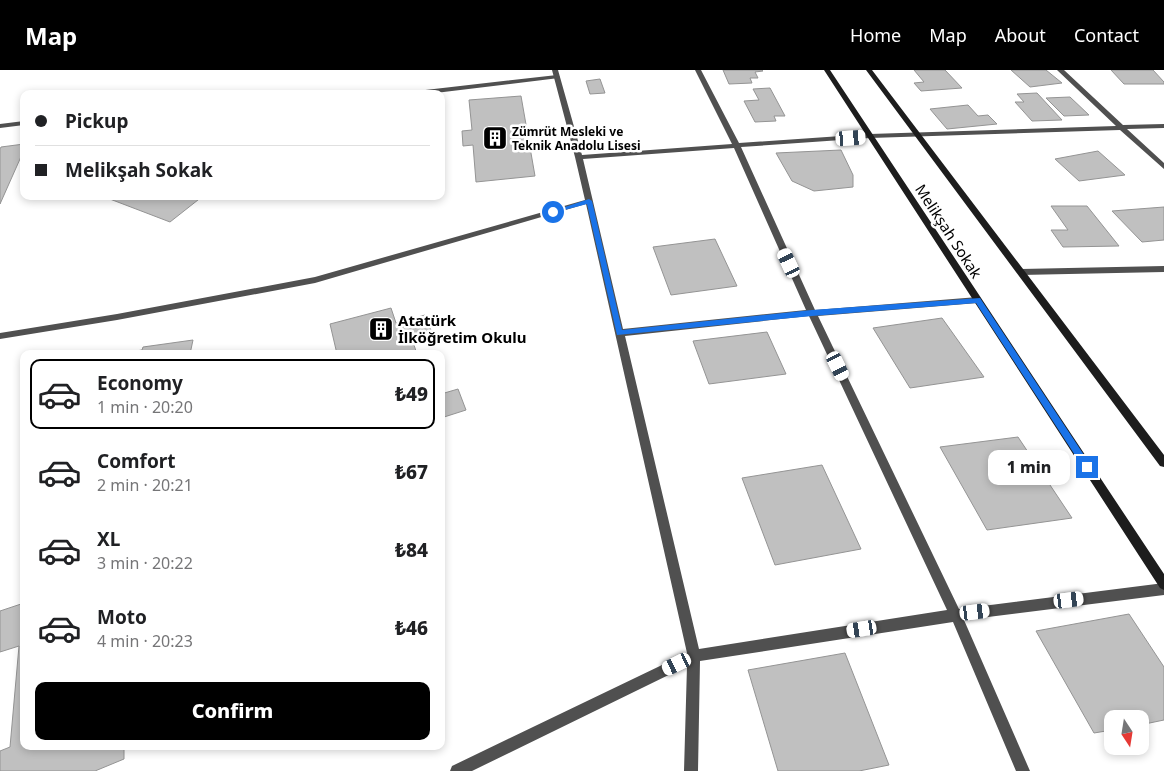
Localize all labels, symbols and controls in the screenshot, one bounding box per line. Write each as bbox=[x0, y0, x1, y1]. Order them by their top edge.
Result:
text: Map bbox=[25, 19, 77, 52]
text: Home bbox=[850, 23, 901, 47]
text: Map bbox=[929, 23, 967, 47]
text: About bbox=[995, 23, 1046, 47]
text: Contact bbox=[1074, 23, 1139, 47]
text: Pickup bbox=[65, 108, 128, 134]
place label: Zümrüt Mesleki ve Teknik Anadolu Lisesi bbox=[512, 123, 641, 154]
building icon: Zümrüt Mesleki ve Teknik Anadolu Lisesi bbox=[482, 125, 508, 151]
car bbox=[835, 129, 866, 147]
text: Melikşah Sokak bbox=[65, 157, 213, 183]
street label: Melikşah Sokak bbox=[911, 180, 987, 282]
route start bbox=[542, 201, 564, 223]
car bbox=[775, 246, 802, 280]
place label: Atatürk İlköğretim Okulu bbox=[398, 310, 526, 347]
building icon: Atatürk İlköğretim Okulu bbox=[368, 316, 394, 342]
car bbox=[824, 349, 851, 383]
text: Economy bbox=[97, 370, 183, 396]
icon: car bbox=[37, 372, 82, 417]
text: ₺49 bbox=[395, 381, 428, 407]
text: 1 min · 20:20 bbox=[97, 396, 193, 418]
text: Comfort bbox=[97, 448, 176, 474]
icon: car bbox=[37, 450, 82, 495]
callout: 1 min bbox=[987, 450, 1070, 484]
text: 1 min bbox=[1007, 456, 1051, 478]
route end bbox=[1076, 456, 1098, 478]
text: ₺67 bbox=[395, 459, 428, 485]
text: 2 min · 20:21 bbox=[97, 474, 193, 496]
text: XL bbox=[97, 526, 120, 552]
icon: car bbox=[37, 528, 82, 573]
text: ₺84 bbox=[395, 537, 428, 563]
text: 3 min · 20:22 bbox=[97, 552, 193, 574]
car bbox=[1053, 591, 1084, 609]
car bbox=[959, 603, 990, 621]
text: Moto bbox=[97, 604, 147, 630]
icon: car bbox=[37, 606, 82, 651]
text: ₺46 bbox=[395, 615, 428, 641]
car bbox=[846, 619, 877, 639]
text: 4 min · 20:23 bbox=[97, 630, 193, 652]
car bbox=[660, 651, 693, 677]
button: Confirm bbox=[35, 682, 430, 740]
north arrow bbox=[1104, 710, 1149, 755]
map controls bbox=[1104, 710, 1149, 755]

